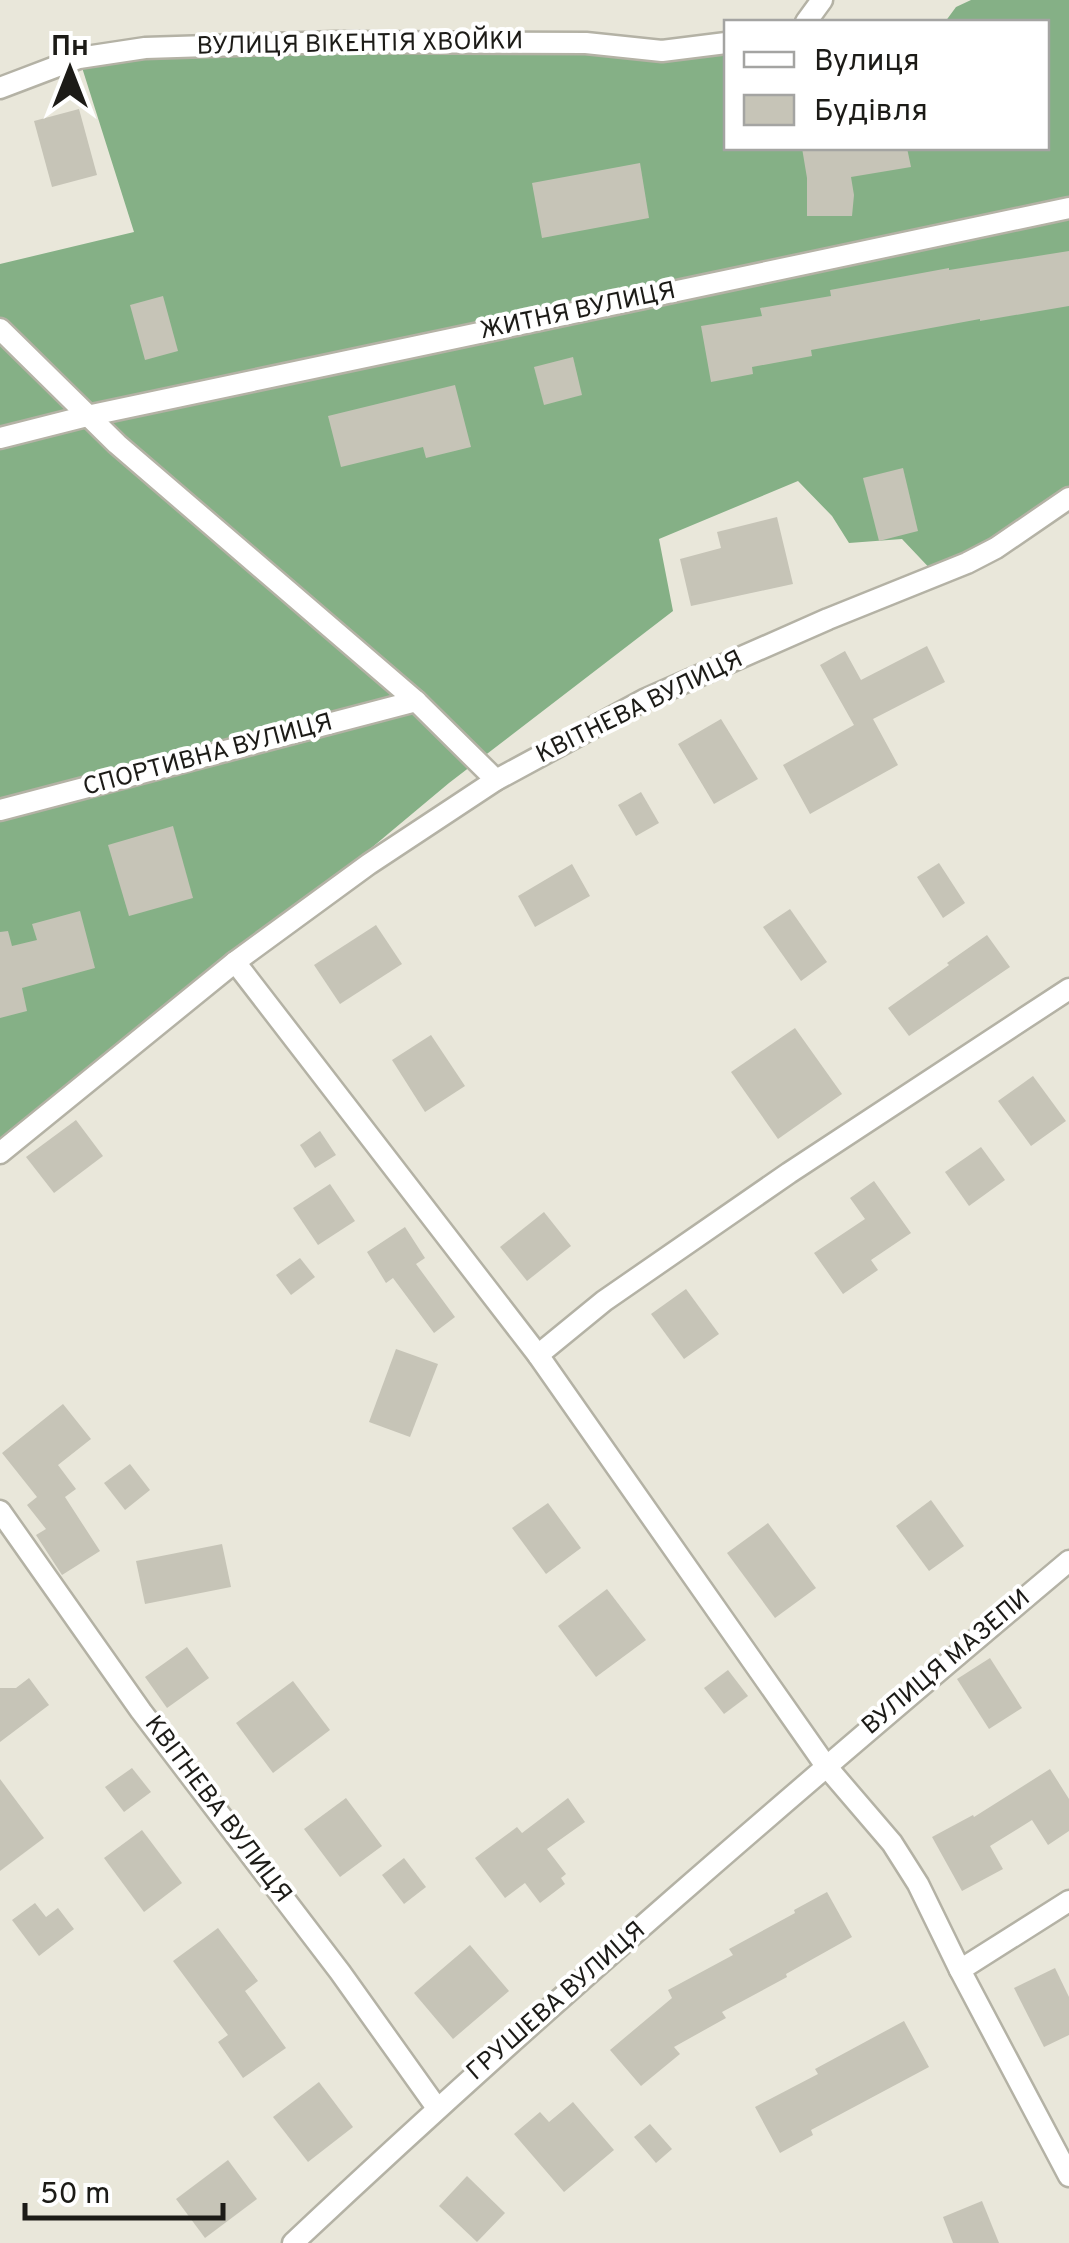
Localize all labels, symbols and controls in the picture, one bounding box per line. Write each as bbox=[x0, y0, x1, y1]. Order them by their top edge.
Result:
north arrow bbox=[20, 20, 120, 120]
legend bbox=[724, 20, 1049, 150]
street label: ВУЛИЦЯ ВІКЕНТІЯ ХВОЙКИ bbox=[196, 25, 524, 64]
text: Пн bbox=[51, 30, 89, 66]
text: Вулиця bbox=[814, 44, 920, 81]
text: Будівля bbox=[814, 94, 928, 131]
street label: ЖИТНЯ ВУЛИЦЯ bbox=[477, 276, 679, 348]
street label: КВІТНЕВА ВУЛИЦЯ bbox=[531, 644, 749, 772]
street label: СПОРТИВНА ВУЛИЦЯ bbox=[80, 707, 336, 805]
street label: ВУЛИЦЯ МАЗЕПИ bbox=[856, 1583, 1038, 1743]
street label: КВІТНЕВА ВУЛИЦЯ bbox=[136, 1710, 298, 1910]
street label: ГРУШЕВА ВУЛИЦЯ bbox=[461, 1915, 653, 2089]
scale bar bbox=[25, 2158, 222, 2220]
text: 50 m bbox=[40, 2177, 110, 2214]

